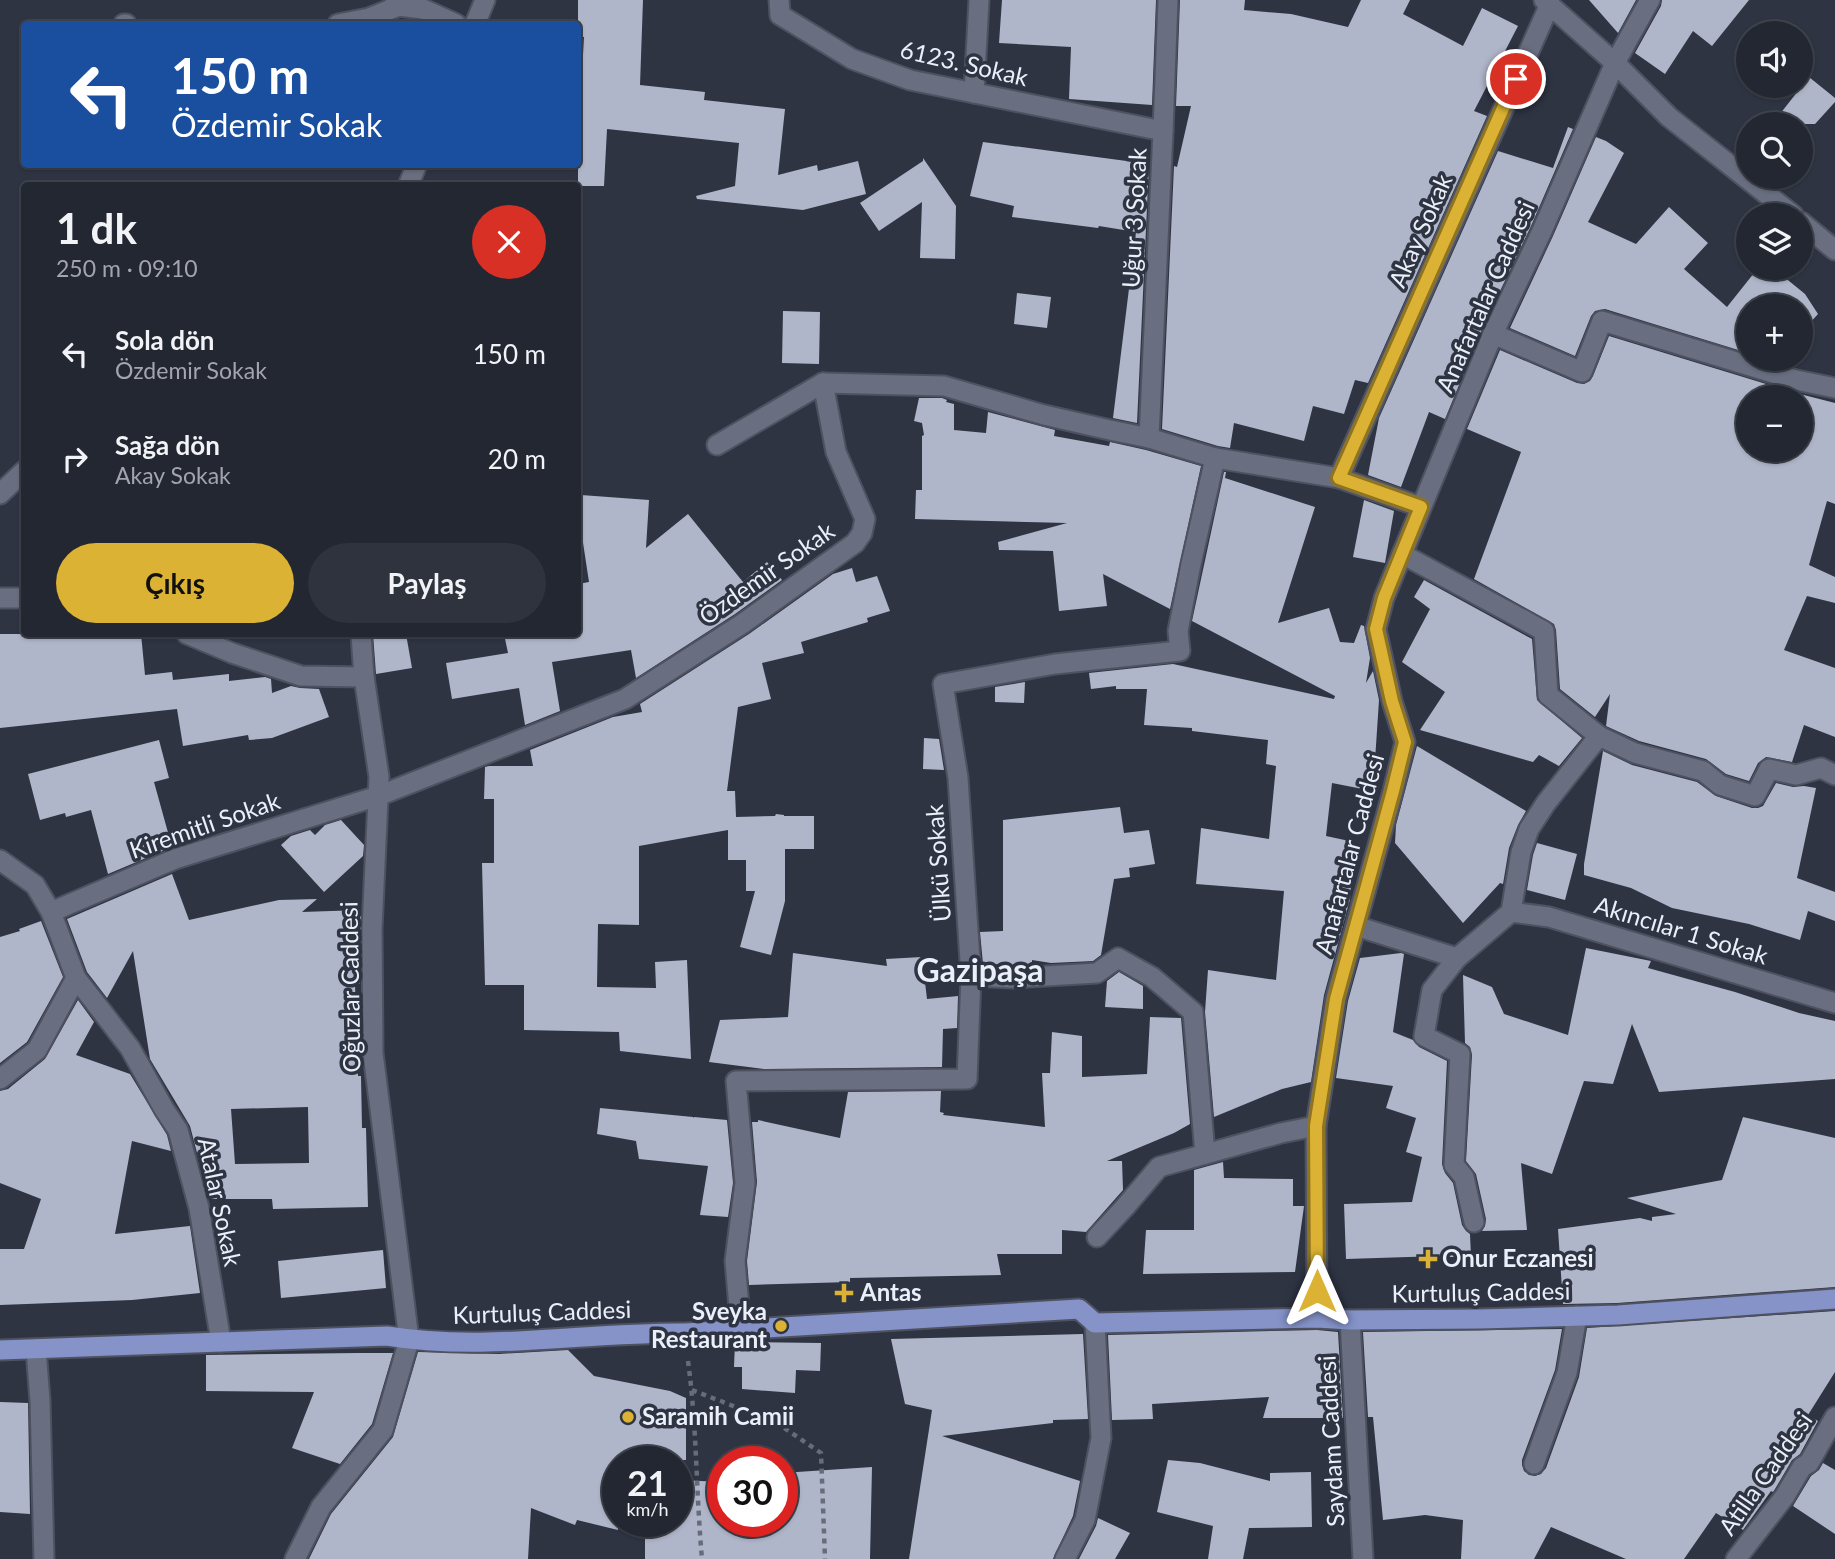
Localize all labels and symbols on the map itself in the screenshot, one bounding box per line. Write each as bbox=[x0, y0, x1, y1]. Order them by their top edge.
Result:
street label: 6123. Sokak bbox=[898, 34, 1032, 92]
pin bbox=[1486, 49, 1546, 109]
street label: Uğur 3 Sokak bbox=[1115, 146, 1152, 289]
street label: Akay Sokak bbox=[1382, 169, 1458, 291]
street label: Anafartalar Caddesi bbox=[1429, 196, 1540, 397]
street label: Özdemir Sokak bbox=[693, 515, 840, 630]
street label: Anafartalar Caddesi bbox=[1308, 750, 1389, 957]
street label: Kiremitli Sokak bbox=[126, 785, 284, 864]
street label: Ülkü Sokak bbox=[919, 803, 956, 923]
street label: Akıncılar 1 Sokak bbox=[1591, 889, 1772, 970]
street label: Oğuzlar Caddesi bbox=[334, 901, 365, 1073]
district label: Gazipaşa bbox=[917, 950, 1043, 989]
street label: Atalar Sokak bbox=[193, 1135, 248, 1270]
place label: Onur Eczanesi bbox=[1442, 1243, 1594, 1272]
marker: Onur Eczanesi bbox=[1420, 1251, 1436, 1267]
position arrow bbox=[1280, 1254, 1354, 1328]
street label: Kurtuluş Caddesi bbox=[1391, 1275, 1571, 1308]
place label: Antas bbox=[859, 1277, 922, 1306]
marker: Antas bbox=[834, 1283, 854, 1303]
street label: Kurtuluş Caddesi bbox=[452, 1294, 632, 1329]
place label: Sveyka Restaurant bbox=[651, 1296, 767, 1353]
marker: Sveyka Restaurant bbox=[773, 1318, 789, 1334]
street label: Saydam Caddesi bbox=[1312, 1355, 1349, 1527]
place label: Saramih Camii bbox=[642, 1401, 794, 1430]
street label: Atilla Caddesi bbox=[1712, 1406, 1818, 1540]
marker: Saramih Camii bbox=[620, 1409, 636, 1425]
speed limit sign: 30 bbox=[707, 1446, 798, 1537]

